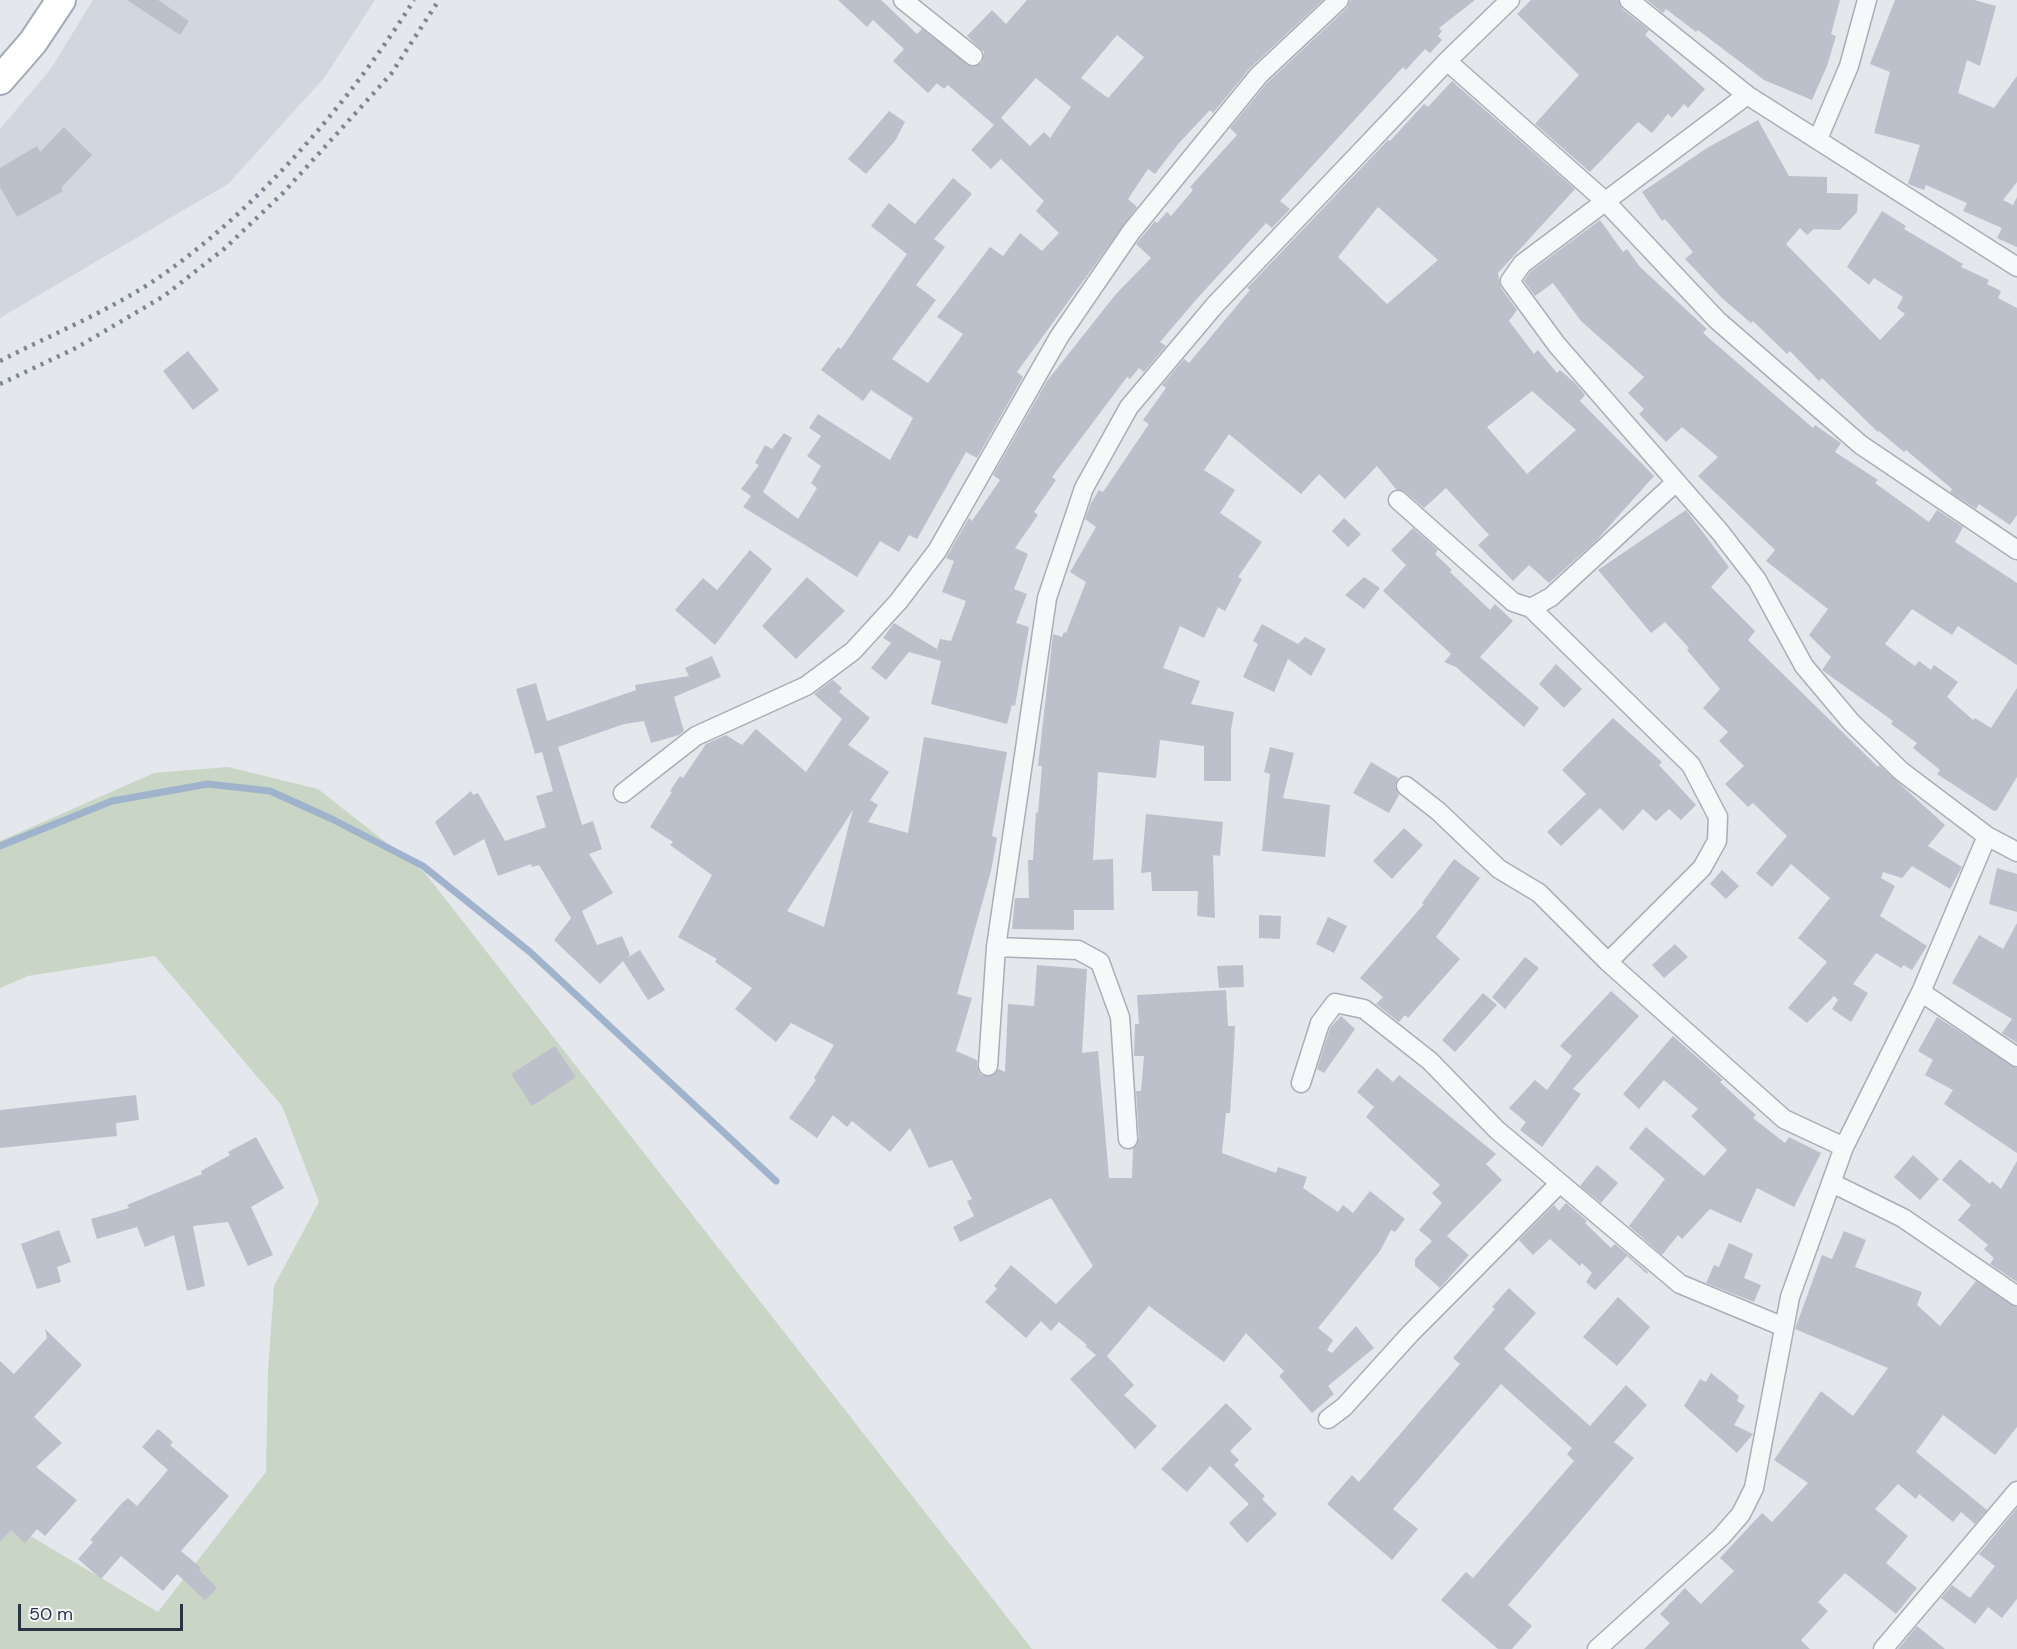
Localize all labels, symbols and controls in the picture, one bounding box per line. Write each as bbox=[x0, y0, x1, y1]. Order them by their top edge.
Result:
scale bar bbox=[21, 1592, 186, 1630]
text: 50 m bbox=[29, 1602, 73, 1626]

